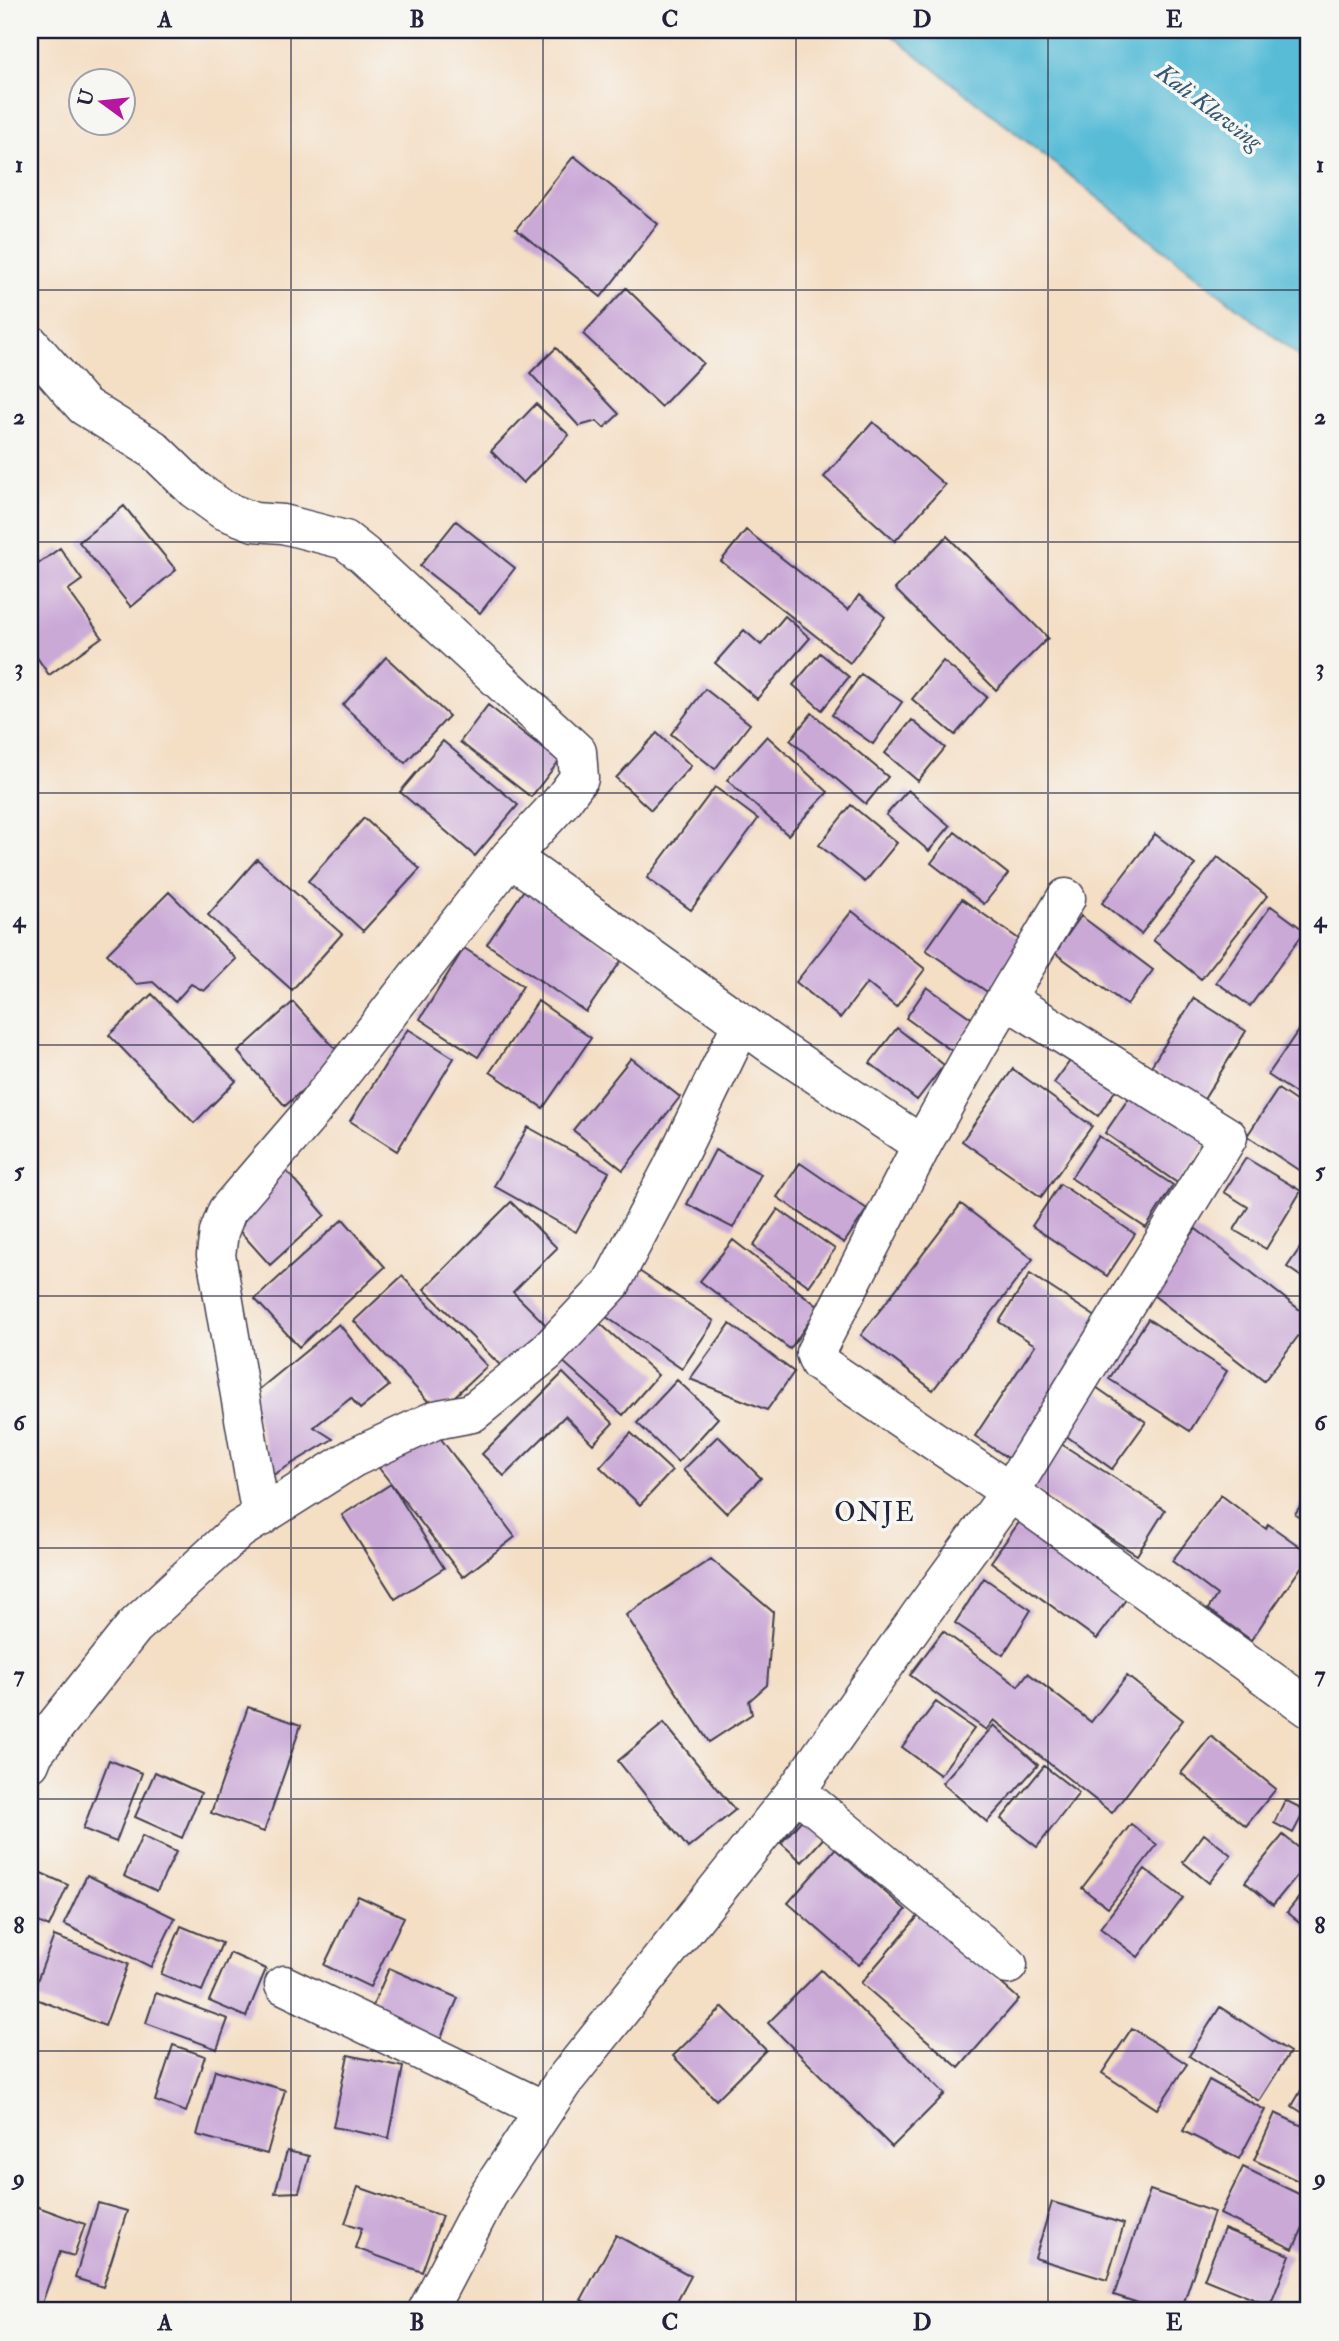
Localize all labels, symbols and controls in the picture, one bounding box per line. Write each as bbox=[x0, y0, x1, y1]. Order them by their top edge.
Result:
text: A bbox=[157, 5, 173, 34]
text: B bbox=[409, 5, 425, 34]
text: C bbox=[662, 5, 678, 34]
text: D bbox=[913, 5, 931, 34]
text: E bbox=[1166, 5, 1183, 34]
water label: Kali Klawing bbox=[1149, 56, 1269, 158]
north arrow bbox=[66, 66, 136, 136]
text: U bbox=[73, 87, 100, 109]
text: 1 bbox=[15, 150, 23, 179]
text: 1 bbox=[1316, 150, 1324, 179]
text: 2 bbox=[13, 402, 25, 431]
text: 2 bbox=[1314, 402, 1326, 431]
text: 3 bbox=[15, 653, 23, 682]
text: 3 bbox=[1316, 653, 1324, 682]
text: 4 bbox=[12, 905, 27, 934]
text: 4 bbox=[1313, 905, 1328, 934]
text: 5 bbox=[14, 1156, 25, 1185]
text: 5 bbox=[1315, 1156, 1326, 1185]
text: 6 bbox=[13, 1408, 27, 1437]
text: 6 bbox=[1314, 1408, 1328, 1437]
district label: ONJE bbox=[834, 1497, 916, 1529]
text: 7 bbox=[14, 1660, 25, 1689]
text: 7 bbox=[1315, 1660, 1326, 1689]
text: 8 bbox=[14, 1911, 25, 1940]
text: 8 bbox=[1315, 1911, 1326, 1940]
text: 9 bbox=[11, 2163, 25, 2192]
text: 9 bbox=[1312, 2163, 1326, 2192]
text: A bbox=[157, 2308, 173, 2337]
text: B bbox=[409, 2308, 425, 2337]
text: C bbox=[662, 2308, 678, 2337]
text: D bbox=[913, 2308, 931, 2337]
text: E bbox=[1166, 2308, 1183, 2337]

